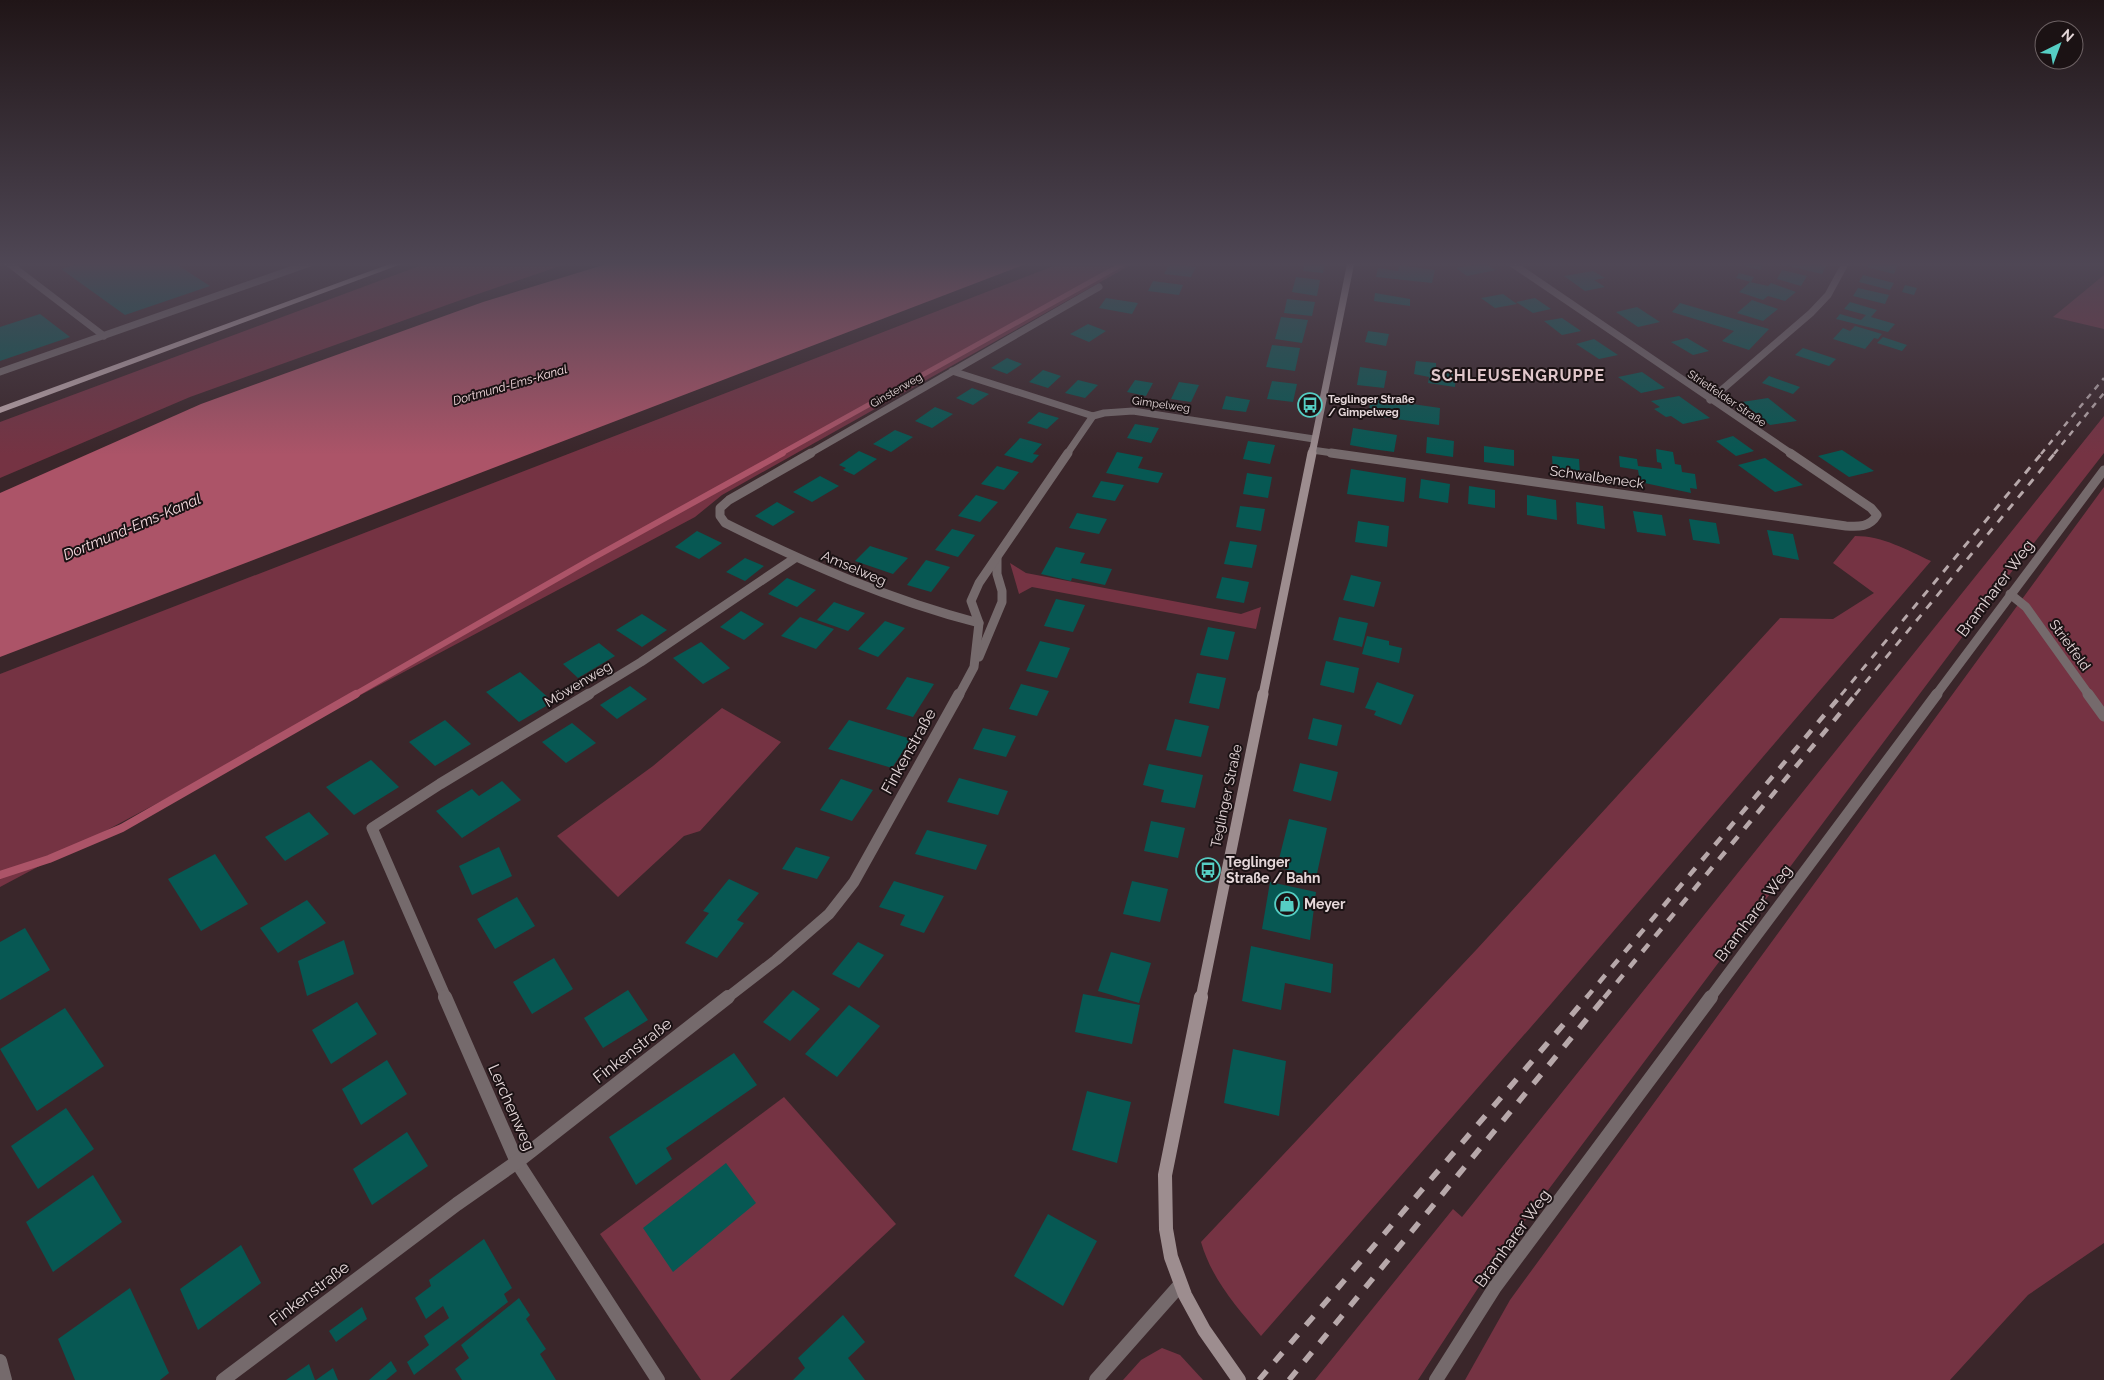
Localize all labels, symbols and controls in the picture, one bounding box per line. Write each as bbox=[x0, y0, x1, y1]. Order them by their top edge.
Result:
north arrow bbox=[2034, 20, 2084, 70]
text: N bbox=[2058, 26, 2077, 45]
water label: Dortmund-Ems-Kanal bbox=[451, 362, 569, 408]
district label: SCHLEUSENGRUPPE bbox=[1431, 366, 1605, 385]
street label: Strietfelder Straße bbox=[1685, 367, 1769, 430]
street label: Ginsterweg bbox=[868, 370, 925, 411]
bus stop icon: Teglinger Straße / Gimpelweg bbox=[1297, 392, 1323, 418]
place label: Teglinger Straße / Gimpelweg bbox=[1328, 393, 1415, 419]
street label: Gimpelweg bbox=[1131, 394, 1191, 415]
street label: Schwalbeneck bbox=[1549, 462, 1646, 492]
water label: Dortmund-Ems-Kanal bbox=[60, 490, 204, 564]
street label: Bramharer Weg bbox=[1953, 536, 2038, 640]
street label: Amselweg bbox=[819, 547, 889, 589]
street label: Strietfeld bbox=[2046, 616, 2094, 674]
street label: Möwenweg bbox=[541, 658, 615, 710]
street label: Finkenstraße bbox=[877, 705, 940, 797]
street label: Teglinger Straße bbox=[1207, 743, 1245, 849]
place label: Teglinger Straße / Bahn bbox=[1226, 854, 1320, 886]
bus stop icon: Teglinger Straße / Bahn bbox=[1195, 857, 1221, 883]
street label: Bramharer Weg bbox=[1711, 861, 1796, 965]
shop icon: Meyer bbox=[1274, 891, 1300, 917]
place label: Meyer bbox=[1304, 896, 1346, 912]
street label: Finkenstraße bbox=[589, 1014, 675, 1087]
street label: Lerchenweg bbox=[484, 1061, 539, 1153]
street label: Bramharer Weg bbox=[1471, 1186, 1554, 1291]
street label: Finkenstraße bbox=[266, 1257, 353, 1329]

